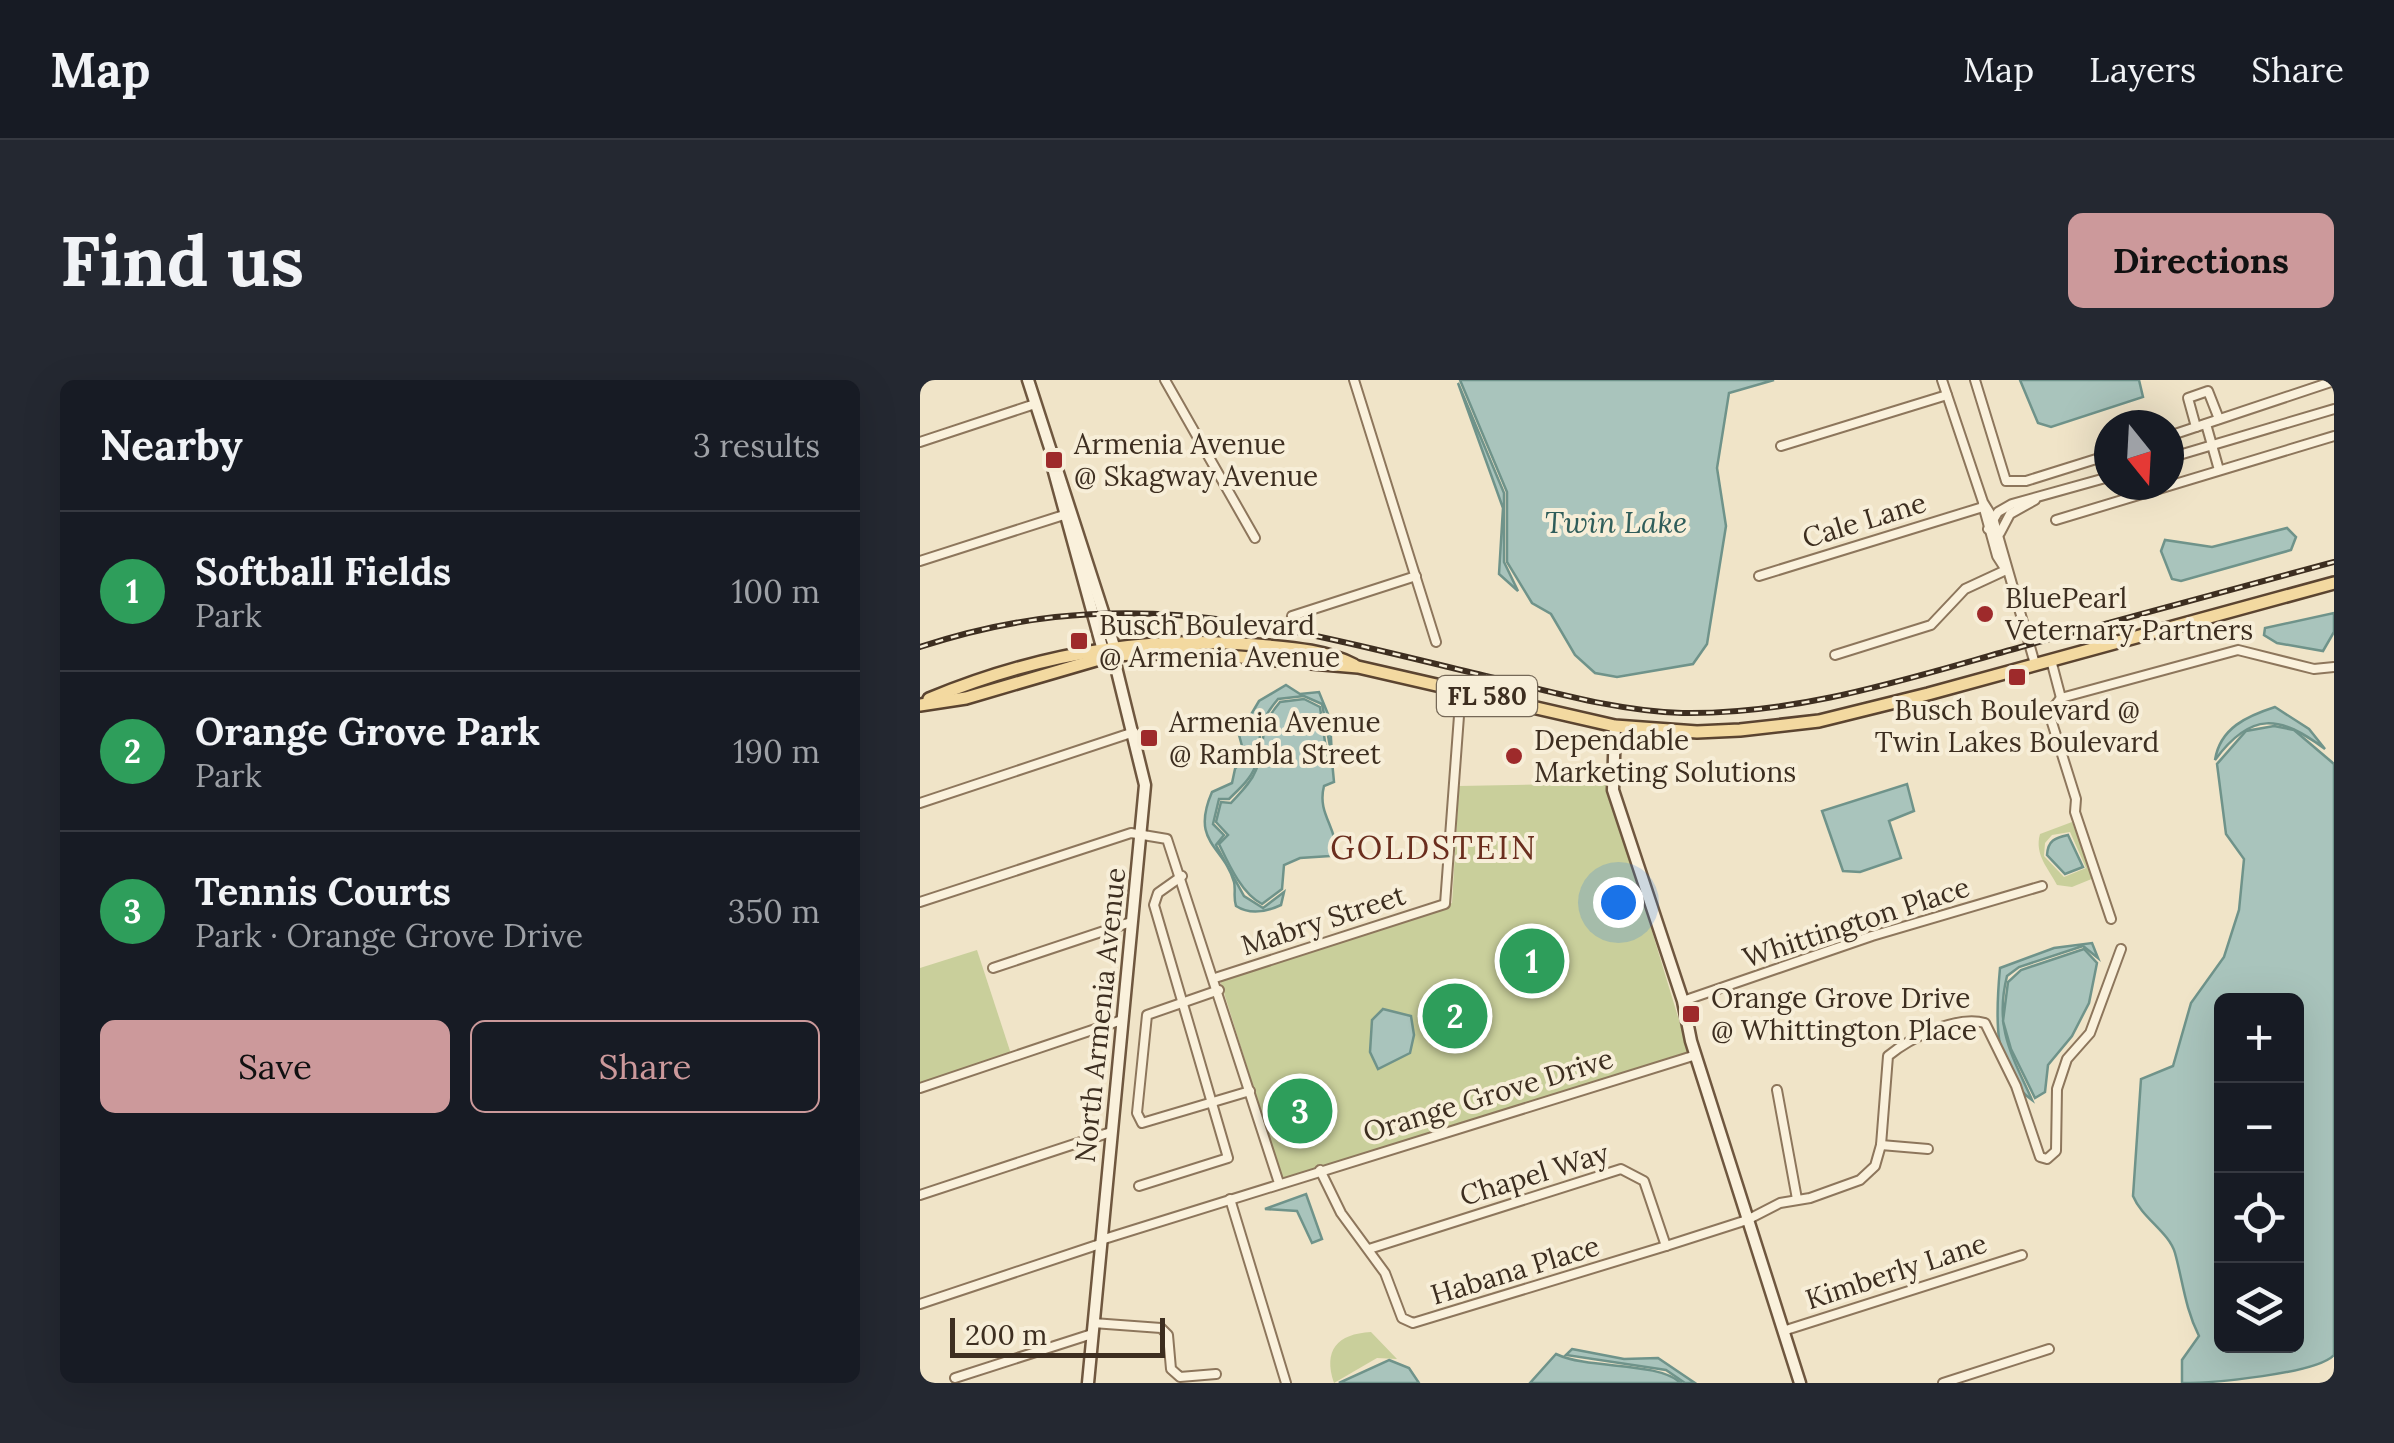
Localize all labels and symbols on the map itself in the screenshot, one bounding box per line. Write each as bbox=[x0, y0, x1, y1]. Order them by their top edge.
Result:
north arrow bbox=[2094, 410, 2184, 500]
place label: Armenia Avenue @ Skagway Avenue bbox=[1073, 426, 1318, 494]
marker: Armenia Avenue @ Skagway Avenue bbox=[1043, 449, 1065, 471]
street label: Cale Lane bbox=[1798, 484, 1930, 556]
water label: Twin Lake bbox=[1545, 503, 1687, 541]
place label: BluePearl Veternary Partners bbox=[2004, 580, 2253, 648]
marker: BluePearl Veternary Partners bbox=[1974, 603, 1996, 625]
place label: Busch Boulevard @ Armenia Avenue bbox=[1099, 607, 1340, 675]
marker: Busch Boulevard @ Armenia Avenue bbox=[1068, 630, 1090, 652]
marker: Busch Boulevard @ Twin Lakes Boulevard bbox=[2006, 666, 2028, 688]
road number: FL 580 bbox=[1437, 676, 1537, 716]
place label: Busch Boulevard @ Twin Lakes Boulevard bbox=[1875, 692, 2159, 760]
place label: Armenia Avenue @ Rambla Street bbox=[1168, 704, 1381, 772]
place label: Dependable Marketing Solutions bbox=[1534, 722, 1796, 790]
marker: Armenia Avenue @ Rambla Street bbox=[1138, 727, 1160, 749]
marker: Dependable Marketing Solutions bbox=[1503, 745, 1525, 767]
district label: GOLDSTEIN bbox=[1330, 827, 1538, 868]
street label: North Armenia Avenue bbox=[1067, 866, 1133, 1164]
street label: Whittington Place bbox=[1738, 868, 1974, 976]
street label: Mabry Street bbox=[1236, 876, 1410, 963]
your location bbox=[1593, 877, 1644, 928]
pin: 1 bbox=[1500, 924, 1564, 998]
pin: 2 bbox=[1422, 978, 1488, 1054]
place label: Orange Grove Drive @ Whittington Place bbox=[1711, 980, 1977, 1048]
marker: Orange Grove Drive @ Whittington Place bbox=[1680, 1003, 1702, 1025]
street label: Orange Grove Drive bbox=[1359, 1040, 1617, 1150]
pin: 3 bbox=[1268, 1074, 1332, 1148]
street label: Chapel Way bbox=[1455, 1134, 1613, 1214]
street label: Kimberly Lane bbox=[1801, 1225, 1991, 1317]
street label: Habana Place bbox=[1426, 1227, 1604, 1313]
scale bar bbox=[950, 1313, 1165, 1358]

